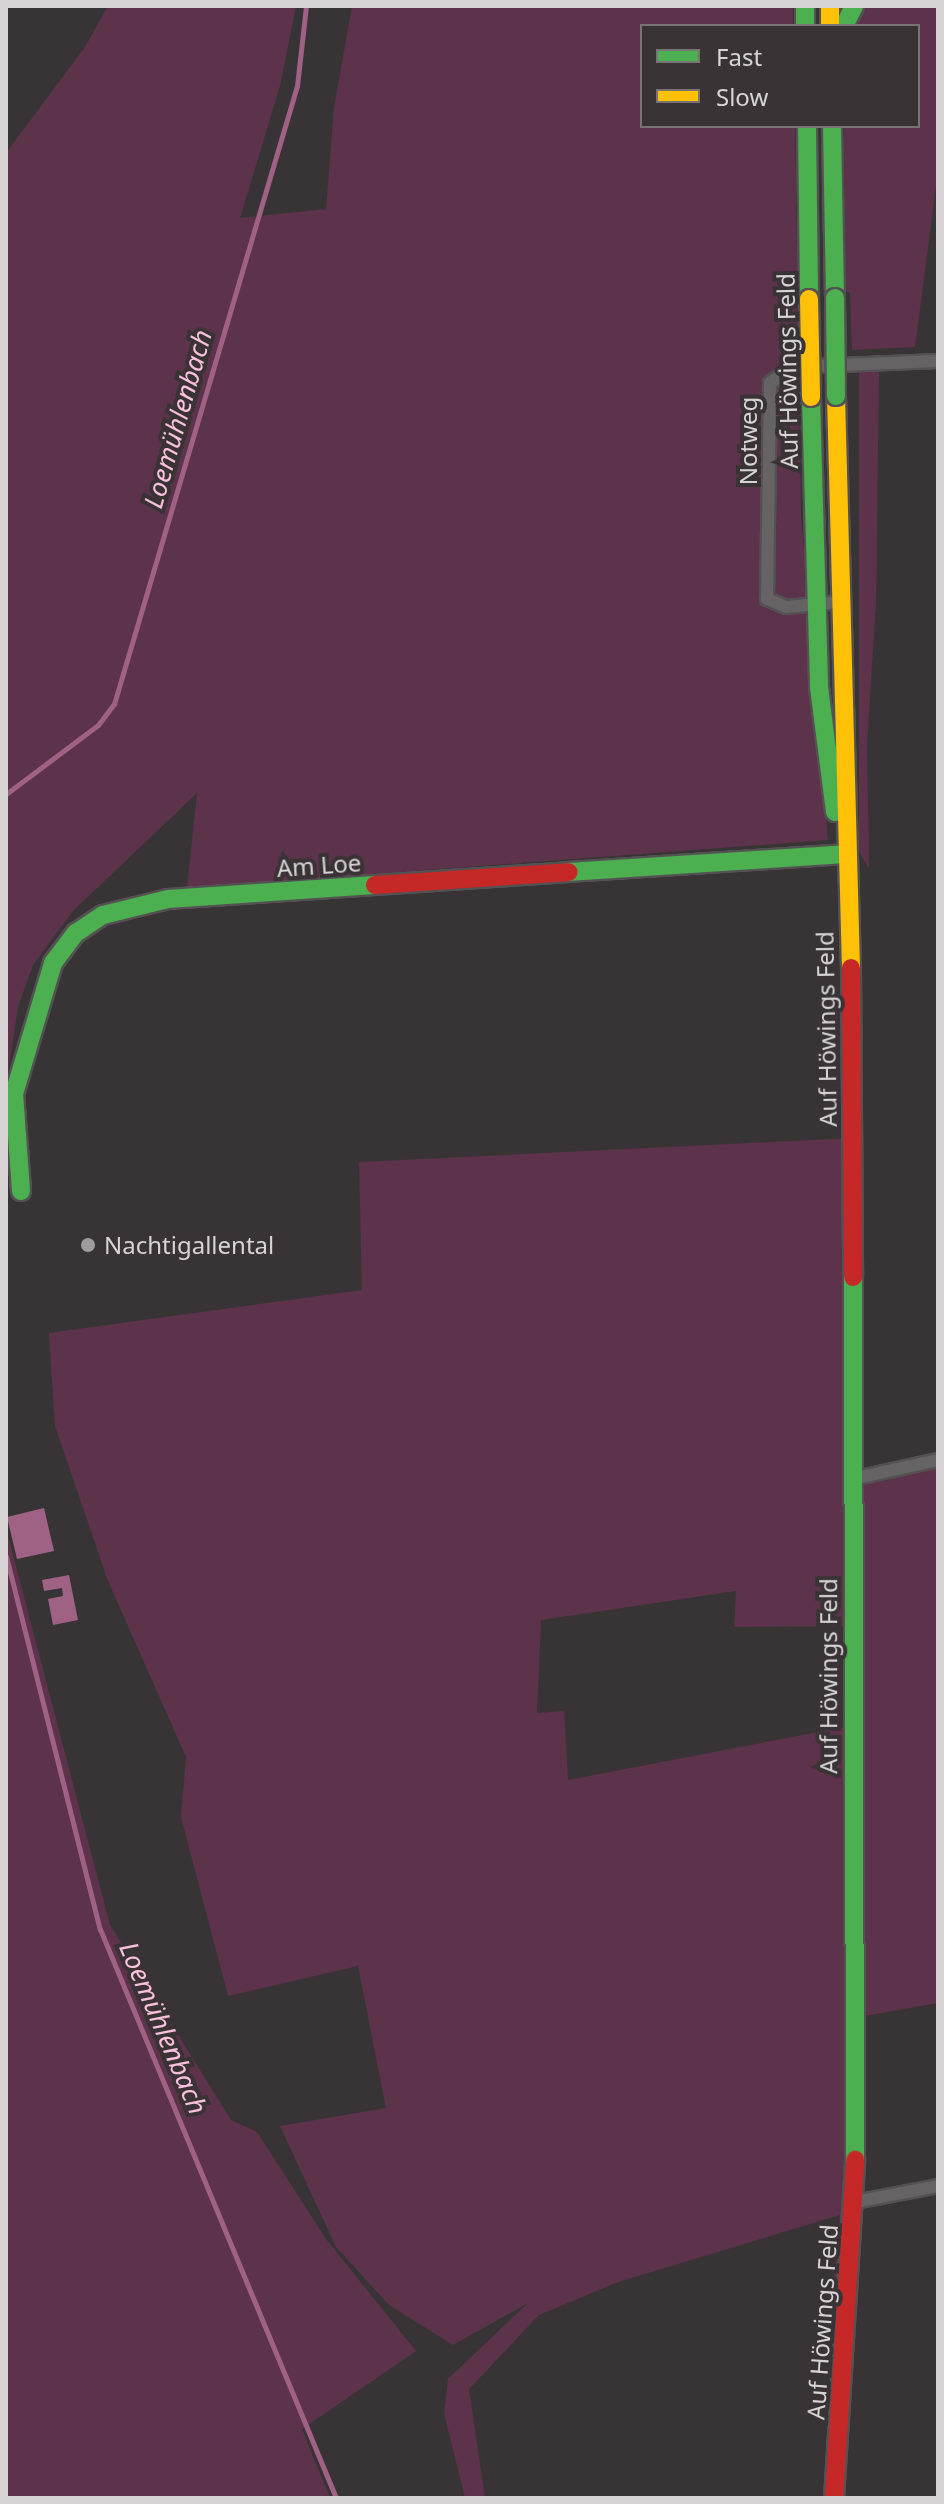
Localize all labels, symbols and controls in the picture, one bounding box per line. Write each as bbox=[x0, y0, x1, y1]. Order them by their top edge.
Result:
legend bbox=[640, 24, 920, 128]
text: Fast bbox=[716, 40, 762, 73]
text: Slow bbox=[716, 80, 768, 113]
street label: Auf Höwings Feld bbox=[771, 273, 803, 469]
water label: Loemühlenbach bbox=[138, 326, 218, 512]
street label: Notweg bbox=[734, 397, 762, 485]
street label: Am Loe bbox=[276, 848, 362, 882]
street label: Auf Höwings Feld bbox=[810, 931, 842, 1127]
place label: Nachtigallental bbox=[104, 1231, 274, 1259]
marker: Nachtigallental bbox=[79, 1236, 97, 1254]
street label: Auf Höwings Feld bbox=[814, 1578, 842, 1774]
water label: Loemühlenbach bbox=[113, 1937, 213, 2119]
street label: Auf Höwings Feld bbox=[801, 2223, 843, 2421]

